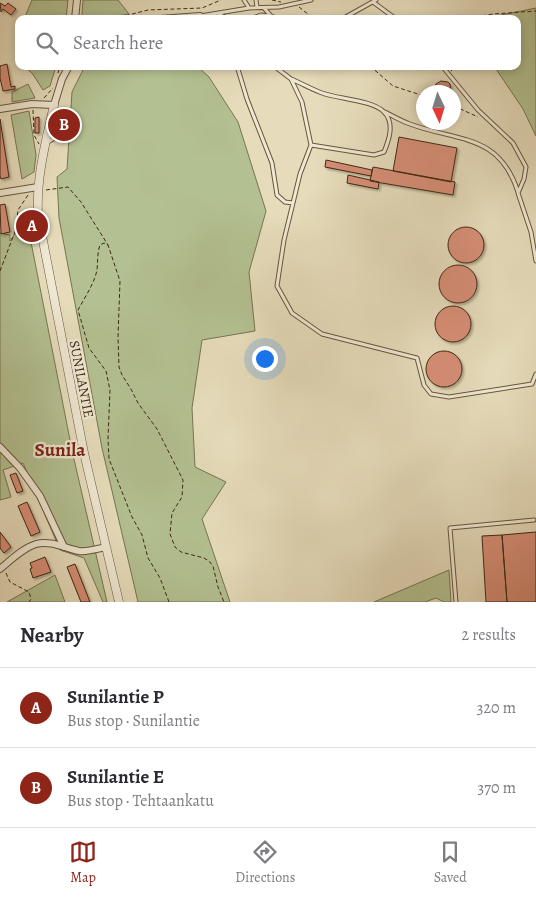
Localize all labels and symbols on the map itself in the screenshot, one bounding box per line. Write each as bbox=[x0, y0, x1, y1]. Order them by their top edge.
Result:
north arrow bbox=[416, 85, 461, 130]
pin: B bbox=[48, 106, 80, 144]
pin: A bbox=[16, 207, 48, 245]
street label: SUNILANTIE bbox=[65, 339, 98, 419]
your location bbox=[252, 346, 278, 372]
district label: Sunila bbox=[34, 437, 86, 463]

